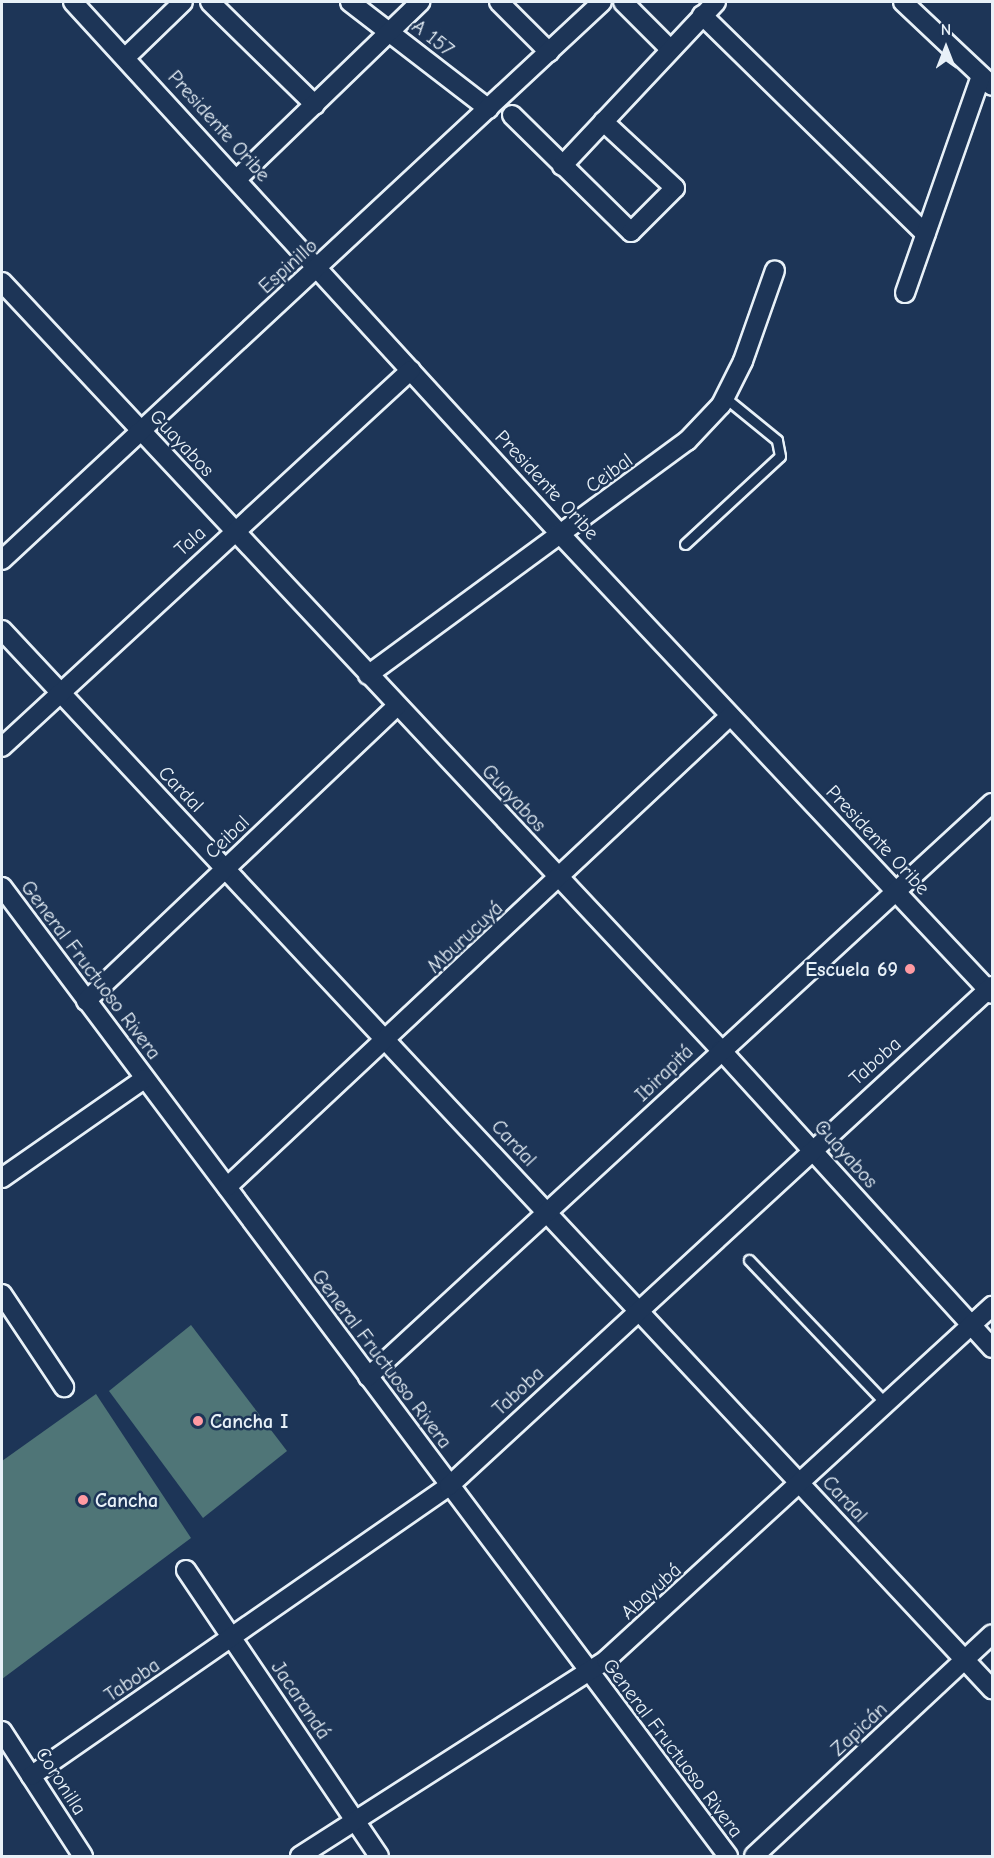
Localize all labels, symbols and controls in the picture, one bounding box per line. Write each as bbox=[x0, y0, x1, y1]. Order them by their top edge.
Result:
street label: A 157 bbox=[407, 14, 459, 62]
north arrow bbox=[916, 18, 976, 78]
text: N bbox=[941, 21, 951, 39]
street label: Presidente Oribe bbox=[163, 65, 275, 187]
street label: Espinillo bbox=[254, 234, 322, 298]
street label: Guayabos bbox=[145, 404, 219, 482]
street label: Presidente Oribe bbox=[490, 425, 604, 545]
street label: Ceibal bbox=[581, 448, 637, 498]
street label: Tala bbox=[169, 521, 211, 561]
street label: Guayabos bbox=[477, 759, 551, 837]
street label: Cardal bbox=[153, 761, 209, 817]
street label: Presidente Oribe bbox=[821, 780, 935, 900]
street label: Ceibal bbox=[200, 810, 254, 864]
street label: General Fructuoso Rivera bbox=[16, 876, 166, 1064]
street label: Mburucuyá bbox=[422, 896, 508, 978]
place label: Escuela 69 bbox=[805, 957, 898, 981]
marker: Escuela 69 bbox=[903, 962, 917, 976]
street label: Taboba bbox=[844, 1032, 906, 1090]
street label: Ibirapitá bbox=[630, 1040, 698, 1106]
street label: Cardal bbox=[486, 1115, 542, 1171]
street label: Guayabos bbox=[809, 1115, 883, 1193]
street label: General Fructuoso Rivera bbox=[307, 1265, 457, 1453]
street label: Taboba bbox=[487, 1361, 549, 1421]
place label: Cancha I bbox=[210, 1409, 288, 1433]
marker: Cancha I bbox=[191, 1414, 205, 1428]
street label: Cardal bbox=[817, 1471, 873, 1527]
place label: Cancha bbox=[95, 1488, 158, 1512]
marker: Cancha bbox=[76, 1493, 90, 1507]
street label: Abayubá bbox=[616, 1558, 686, 1624]
street label: Taboba bbox=[100, 1653, 164, 1707]
street label: General Fructuoso Rivera bbox=[598, 1654, 748, 1842]
street label: Jacarandá bbox=[266, 1656, 336, 1744]
street label: Zapicán bbox=[826, 1697, 892, 1761]
street label: Coronilla bbox=[30, 1743, 92, 1819]

